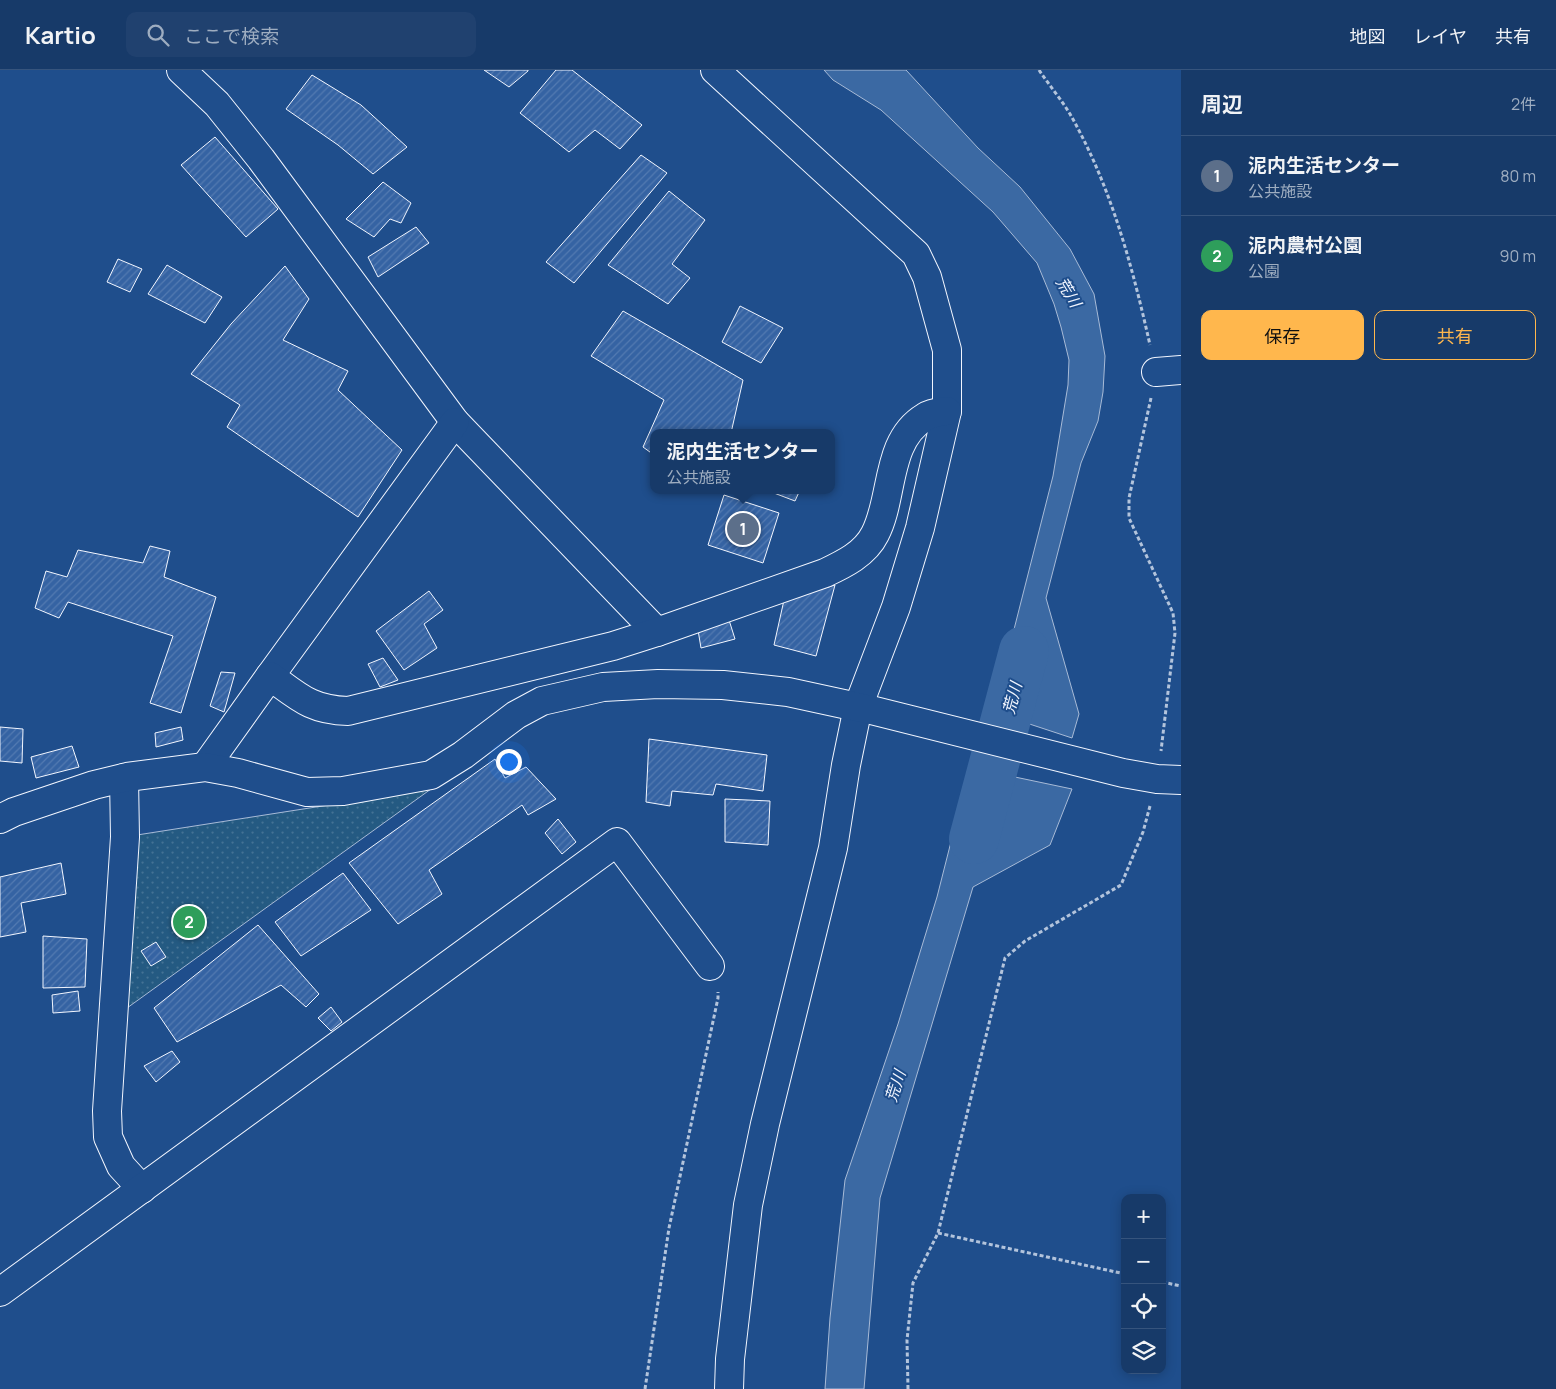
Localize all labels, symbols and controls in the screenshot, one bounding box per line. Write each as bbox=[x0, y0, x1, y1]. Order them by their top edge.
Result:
search box bbox=[126, 12, 476, 57]
text: Kartio bbox=[25, 18, 96, 51]
icon: search bbox=[144, 21, 172, 49]
text: ここで検索 bbox=[184, 23, 279, 49]
text: 地図 bbox=[1350, 24, 1386, 48]
text: レイヤ bbox=[1414, 24, 1467, 48]
text: 共有 bbox=[1495, 24, 1531, 48]
text: 周辺 bbox=[1201, 90, 1243, 118]
text: 2件 bbox=[1511, 93, 1536, 115]
text: 泥内生活センター bbox=[1248, 152, 1400, 178]
text: 1 bbox=[1213, 165, 1221, 187]
text: 80 m bbox=[1500, 165, 1536, 187]
text: 公共施設 bbox=[1248, 180, 1312, 202]
text: 泥内農村公園 bbox=[1248, 232, 1362, 258]
text: 2 bbox=[1212, 245, 1222, 267]
text: 90 m bbox=[1500, 245, 1536, 267]
text: 公園 bbox=[1248, 260, 1280, 282]
water label: 荒川 bbox=[1051, 273, 1088, 313]
button: 保存 bbox=[1201, 310, 1364, 360]
button: 共有 bbox=[1374, 310, 1536, 360]
popup bbox=[650, 429, 835, 494]
text: 泥内生活センター bbox=[666, 438, 819, 464]
text: 公共施設 bbox=[666, 466, 731, 488]
pin: 1 bbox=[727, 510, 759, 548]
water label: 荒川 bbox=[997, 678, 1027, 716]
your location bbox=[496, 749, 522, 775]
pin: 2 bbox=[173, 903, 205, 941]
water label: 荒川 bbox=[880, 1065, 911, 1105]
map controls bbox=[1121, 1194, 1166, 1374]
button: + bbox=[1121, 1194, 1166, 1239]
button: − bbox=[1121, 1239, 1166, 1284]
button: locate bbox=[1121, 1284, 1166, 1329]
button: layers bbox=[1121, 1329, 1166, 1374]

